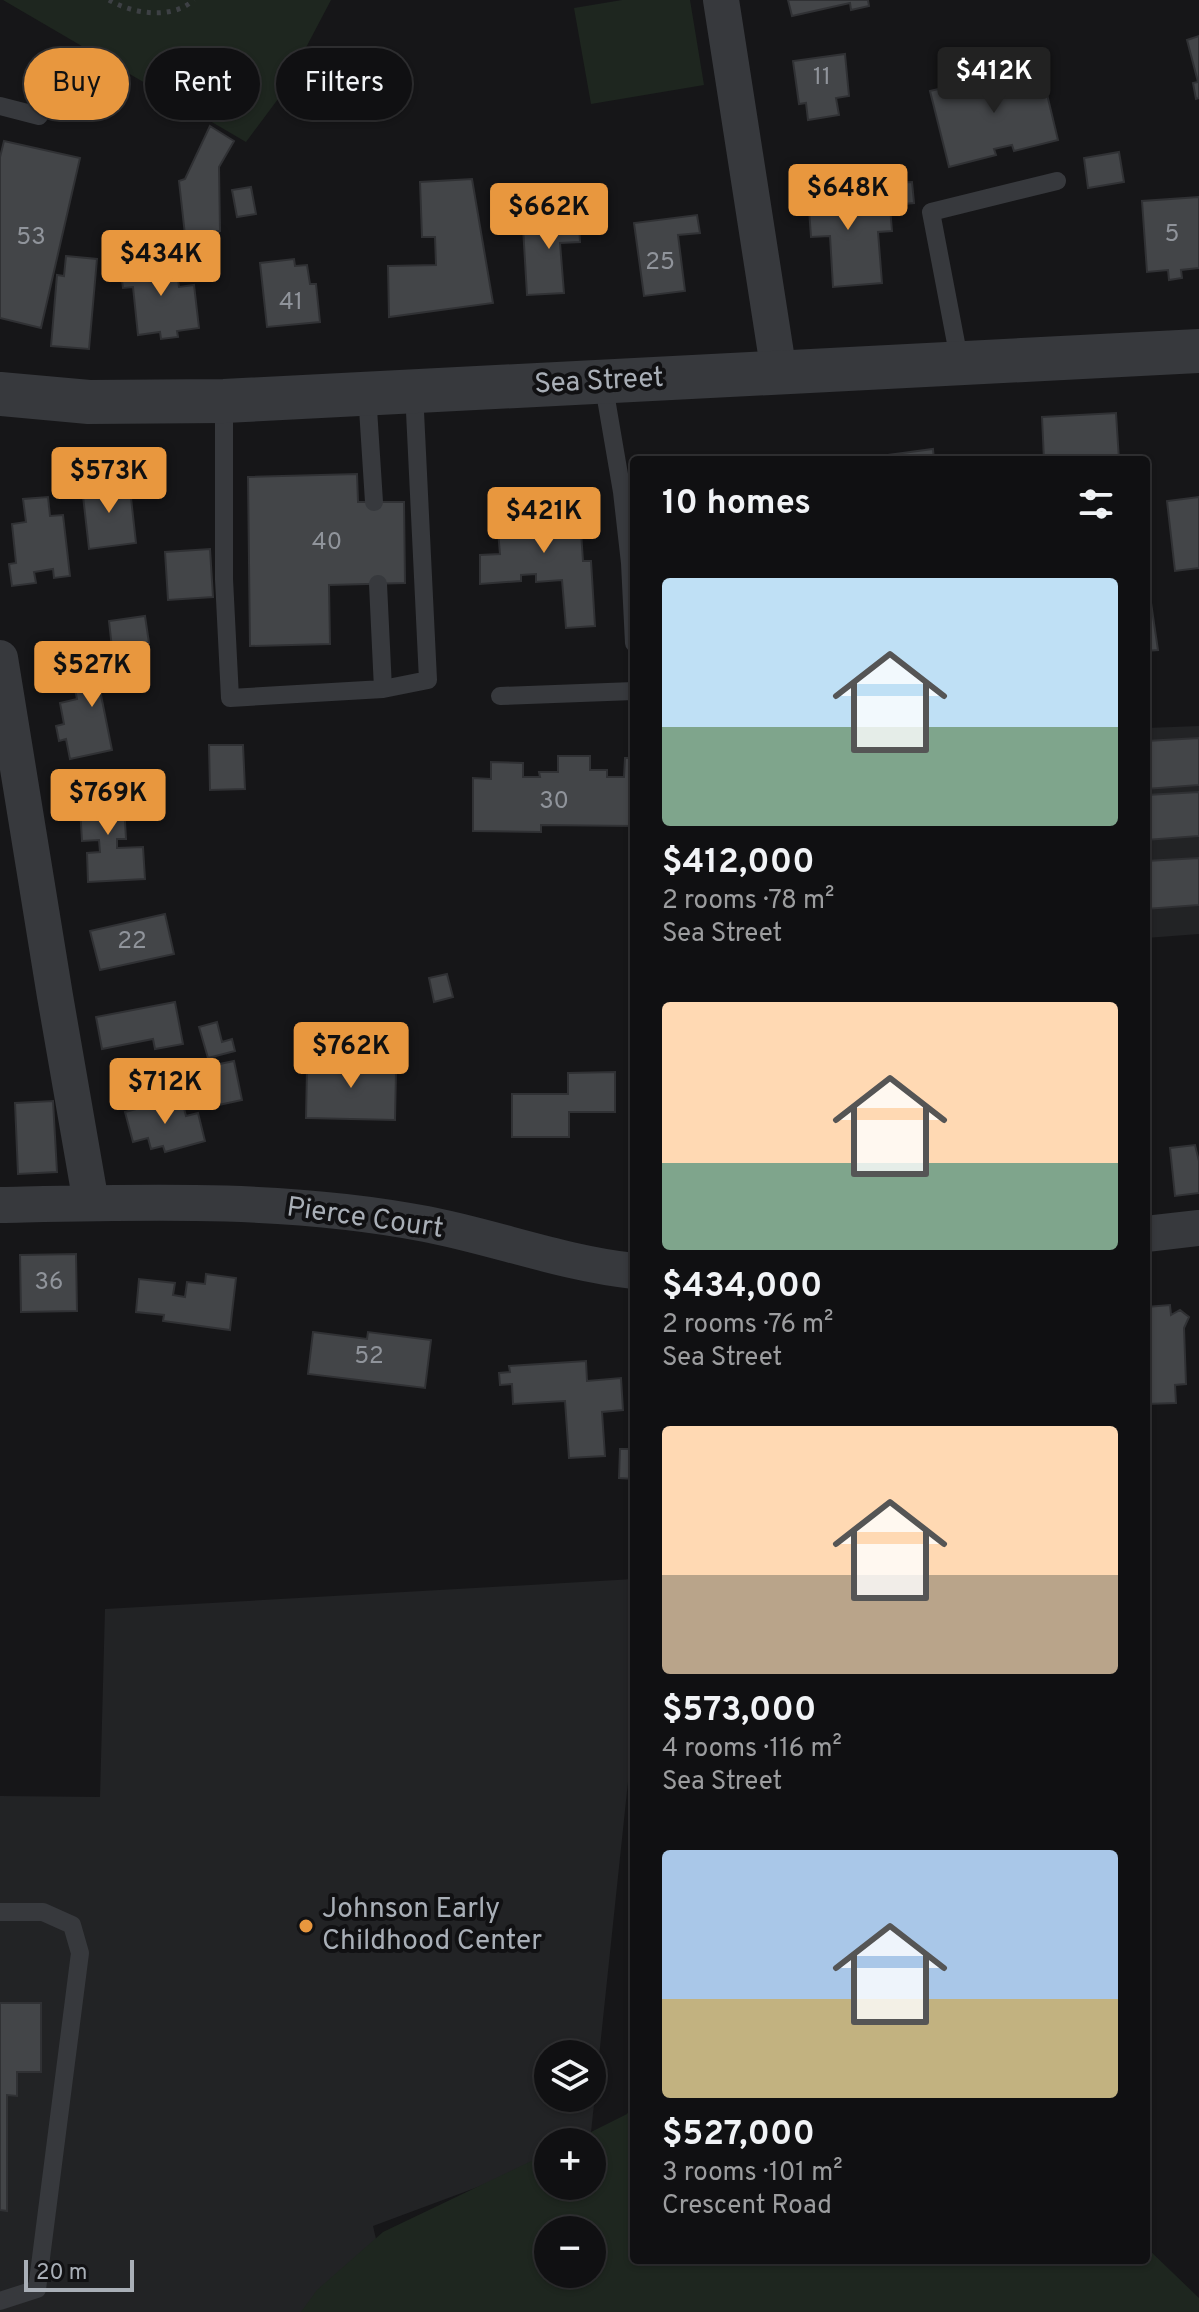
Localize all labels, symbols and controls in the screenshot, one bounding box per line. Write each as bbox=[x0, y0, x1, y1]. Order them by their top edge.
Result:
pin: $412K bbox=[938, 47, 1050, 115]
chip: Buy bbox=[24, 48, 129, 120]
chip: Rent bbox=[145, 48, 260, 120]
chip: Filters bbox=[276, 48, 412, 120]
text: $412K bbox=[955, 56, 1033, 89]
house number: 11 bbox=[813, 63, 831, 93]
pin: $648K bbox=[792, 164, 904, 232]
text: $648K bbox=[806, 173, 890, 206]
pin: $662K bbox=[493, 183, 605, 251]
text: $662K bbox=[508, 192, 590, 225]
house number: 5 bbox=[1165, 220, 1179, 250]
house number: 53 bbox=[16, 223, 46, 253]
pin: $434K bbox=[105, 230, 217, 298]
text: $434K bbox=[119, 239, 203, 272]
house number: 25 bbox=[645, 248, 675, 278]
house number: 41 bbox=[279, 288, 303, 318]
street label: Sea Street bbox=[533, 361, 665, 403]
pin: $573K bbox=[53, 447, 165, 515]
text: $573K bbox=[69, 456, 149, 489]
icon: filters bbox=[1074, 482, 1118, 526]
text: 10 homes bbox=[662, 483, 811, 526]
pin: $421K bbox=[488, 487, 600, 555]
text: $421K bbox=[505, 496, 583, 529]
house number: 40 bbox=[312, 528, 342, 558]
icon: home bbox=[818, 630, 962, 774]
pin: $527K bbox=[36, 641, 148, 709]
text: $527K bbox=[52, 650, 132, 683]
pin: $769K bbox=[52, 769, 164, 837]
text: $769K bbox=[69, 778, 147, 811]
house number: 30 bbox=[539, 787, 569, 817]
text: $412,000 bbox=[662, 842, 815, 885]
text: 2 rooms · 78 m² bbox=[662, 885, 834, 918]
text: Sea Street bbox=[662, 918, 782, 951]
house number: 22 bbox=[117, 927, 147, 957]
pin: $762K bbox=[295, 1022, 407, 1090]
text: $762K bbox=[312, 1031, 390, 1064]
icon: home bbox=[818, 1054, 962, 1198]
pin: $712K bbox=[109, 1058, 221, 1126]
text: $712K bbox=[128, 1067, 202, 1100]
street label: Pierce Court bbox=[284, 1190, 446, 1248]
text: $434,000 bbox=[662, 1266, 822, 1309]
house number: 36 bbox=[35, 1268, 63, 1298]
text: 2 rooms · 76 m² bbox=[662, 1309, 834, 1342]
house number: 52 bbox=[354, 1342, 384, 1372]
text: Sea Street bbox=[662, 1342, 782, 1375]
icon: home bbox=[818, 1478, 962, 1622]
text: $573,000 bbox=[662, 1690, 816, 1733]
text: 4 rooms · 116 m² bbox=[662, 1733, 842, 1766]
text: Sea Street bbox=[662, 1766, 782, 1799]
place label: Johnson Early Childhood Center bbox=[322, 1892, 542, 1960]
icon: home bbox=[818, 1902, 962, 2046]
marker: Johnson Early Childhood Center bbox=[297, 1917, 315, 1935]
map controls bbox=[534, 2040, 606, 2288]
button: layers bbox=[534, 2040, 606, 2112]
text: $527,000 bbox=[662, 2114, 815, 2157]
button: + bbox=[534, 2128, 606, 2200]
text: 3 rooms · 101 m² bbox=[662, 2157, 843, 2190]
text: Crescent Road bbox=[662, 2190, 832, 2223]
button: − bbox=[534, 2216, 606, 2288]
scale bar bbox=[24, 2256, 134, 2292]
text: 20 m bbox=[36, 2260, 87, 2287]

